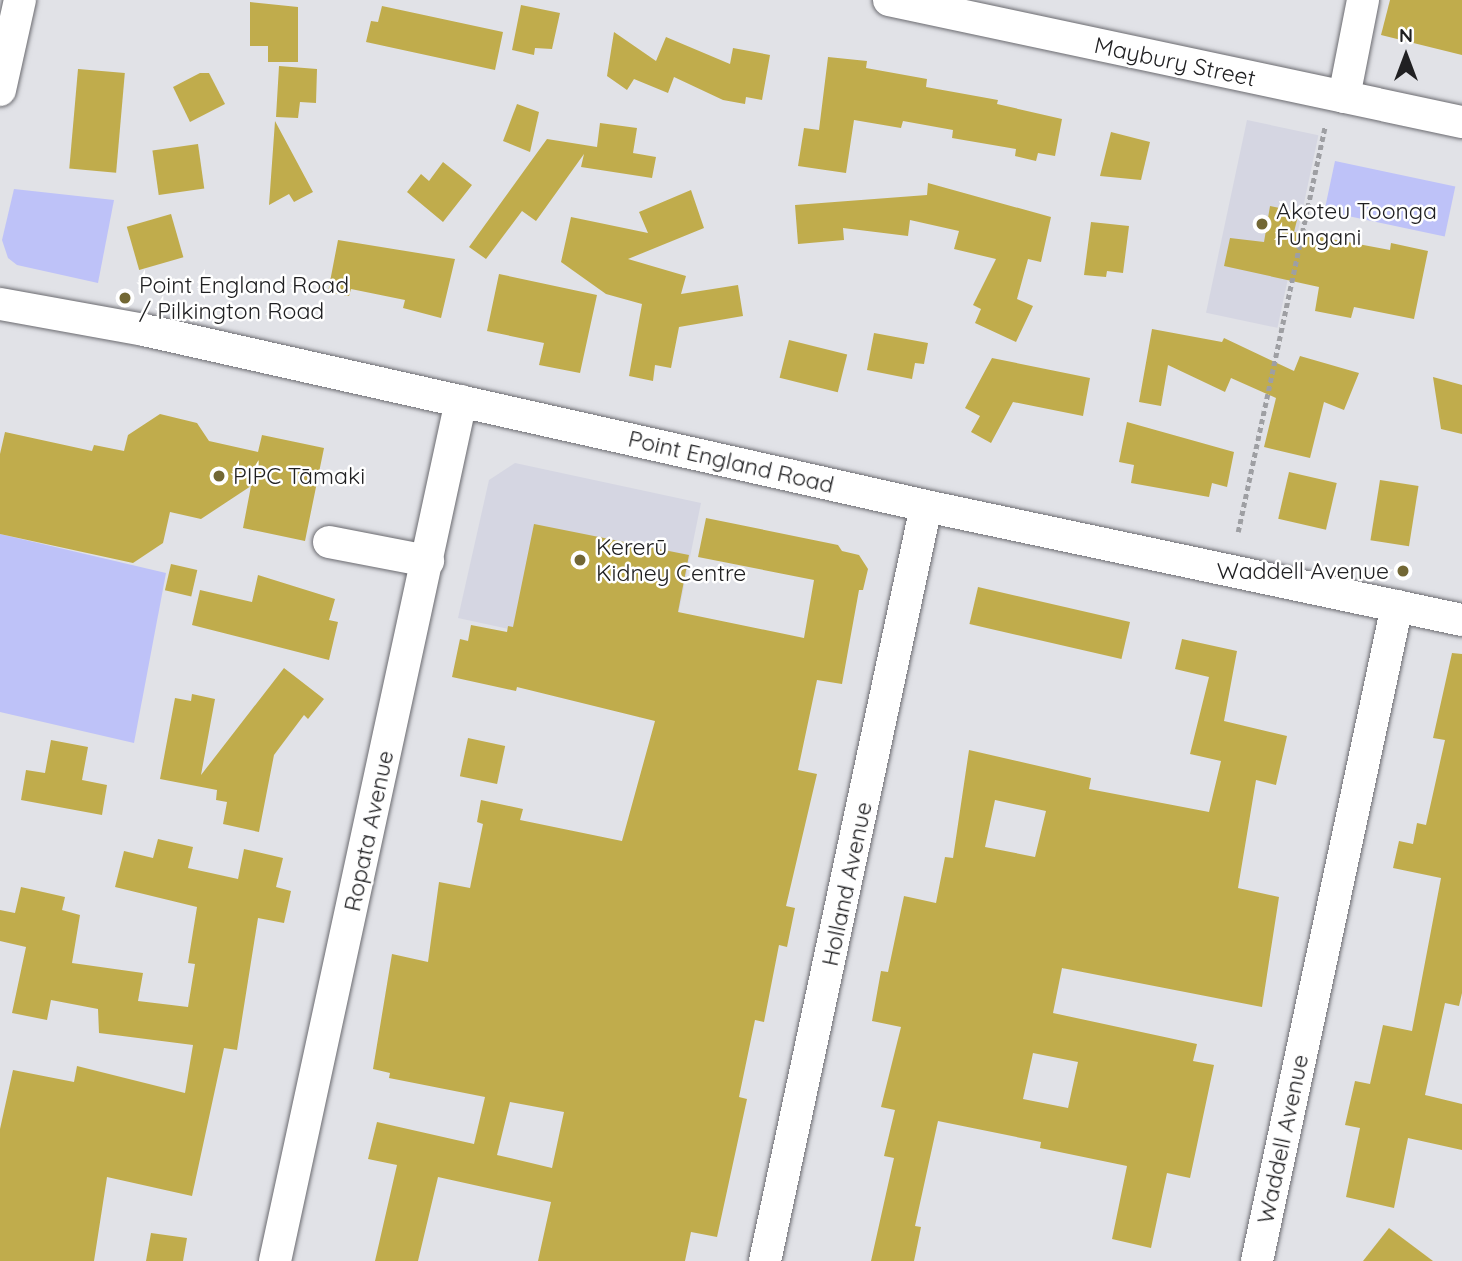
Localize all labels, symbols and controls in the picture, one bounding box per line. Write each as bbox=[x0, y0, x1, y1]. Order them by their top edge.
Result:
north arrow bbox=[1371, 21, 1441, 91]
text: N bbox=[1399, 23, 1413, 47]
street label: Maybury Street bbox=[1092, 31, 1258, 93]
place label: Akoteu Toonga Fungani bbox=[1276, 197, 1437, 251]
marker: Akoteu Toonga Fungani bbox=[1254, 216, 1270, 232]
place label: Point England Road / Pilkington Road bbox=[139, 271, 349, 325]
marker: Point England Road / Pilkington Road bbox=[117, 290, 133, 306]
street label: Point England Road bbox=[626, 425, 836, 499]
place label: PIPC Tāmaki bbox=[233, 462, 365, 490]
marker: PIPC Tāmaki bbox=[211, 468, 227, 484]
place label: Kererū Kidney Centre bbox=[596, 533, 746, 587]
marker: Kererū Kidney Centre bbox=[570, 550, 590, 570]
place label: Waddell Avenue bbox=[1217, 557, 1389, 585]
marker: Waddell Avenue bbox=[1395, 563, 1411, 579]
street label: Ropata Avenue bbox=[338, 748, 400, 914]
street label: Holland Avenue bbox=[816, 799, 878, 969]
street label: Waddell Avenue bbox=[1252, 1052, 1314, 1226]

